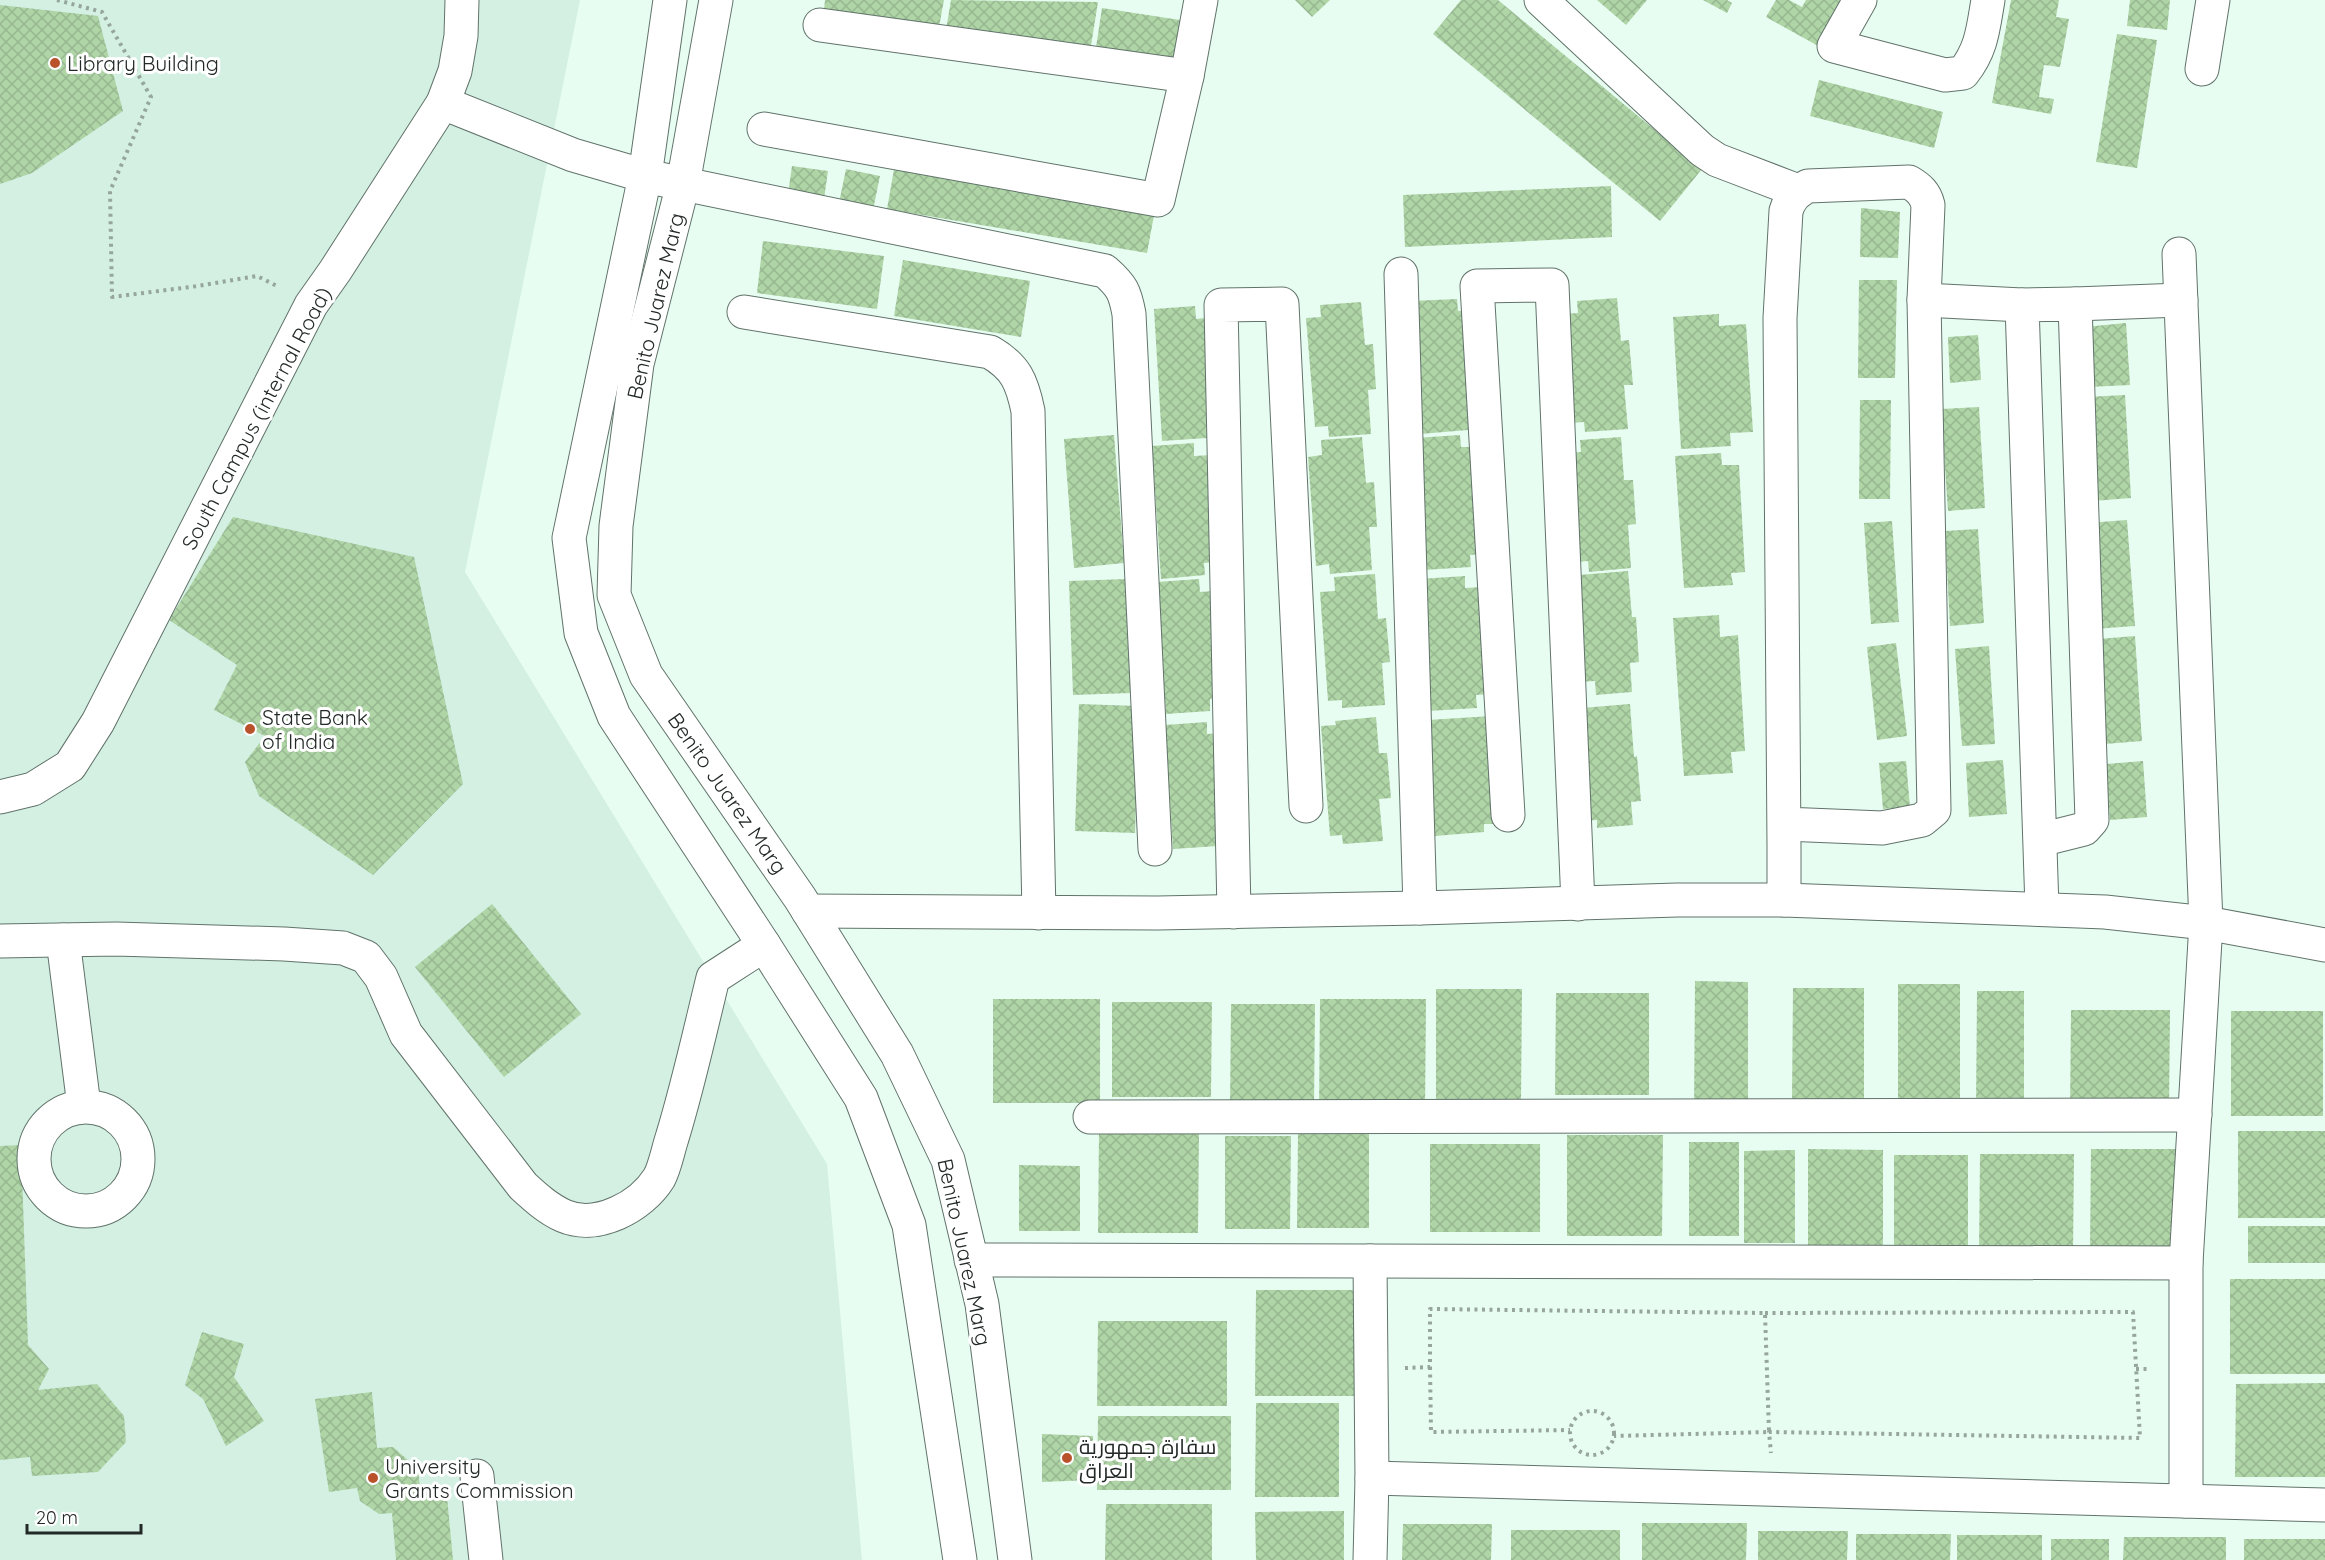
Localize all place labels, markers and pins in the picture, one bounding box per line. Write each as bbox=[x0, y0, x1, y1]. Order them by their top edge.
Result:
place label: Library Building bbox=[67, 50, 219, 76]
marker: Library Building bbox=[48, 56, 62, 70]
place label: State Bank of India bbox=[262, 704, 368, 754]
marker: State Bank of India bbox=[243, 722, 257, 736]
place label: سفارة جمهورية العراق bbox=[1079, 1433, 1216, 1484]
marker: سفارة جمهورية العراق bbox=[1060, 1451, 1074, 1465]
place label: University Grants Commission bbox=[385, 1453, 574, 1503]
marker: University Grants Commission bbox=[366, 1471, 380, 1485]

